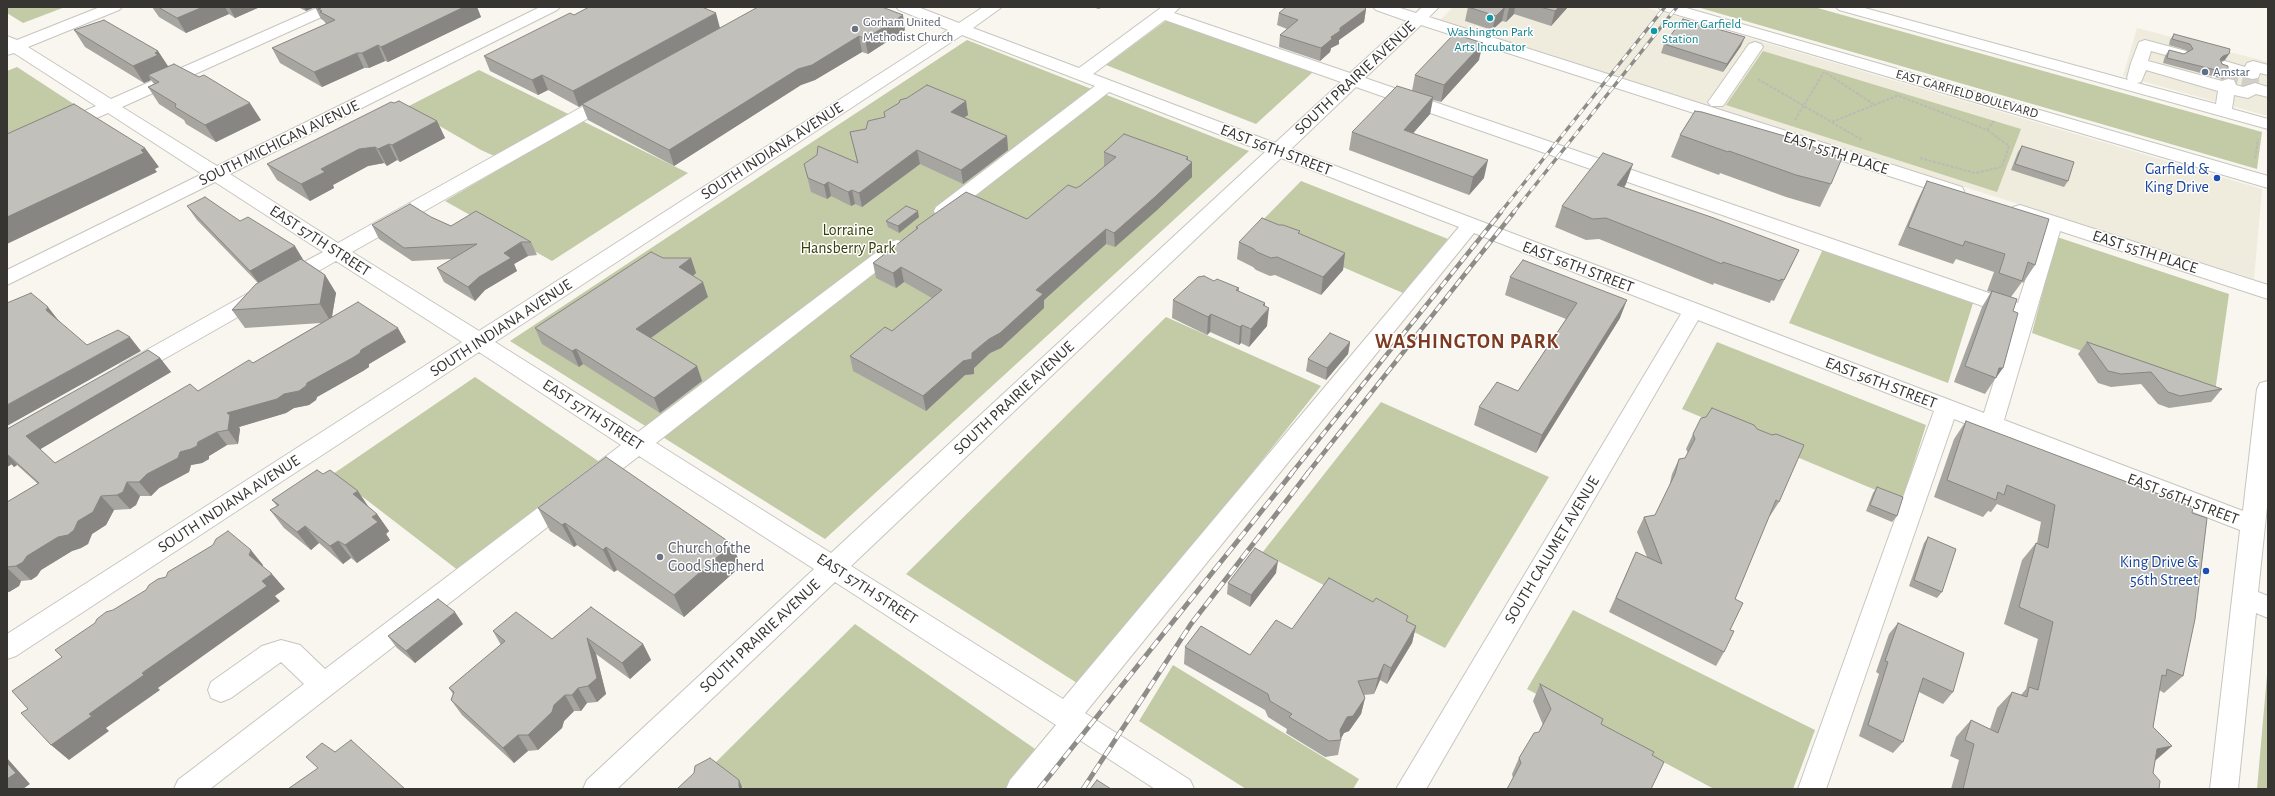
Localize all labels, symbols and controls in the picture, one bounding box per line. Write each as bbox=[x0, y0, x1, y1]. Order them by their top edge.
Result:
marker: Washington Park Arts Incubator bbox=[1485, 13, 1495, 23]
place label: Gorham United Methodist Church bbox=[863, 14, 953, 45]
place label: Former Garfield Station bbox=[1662, 16, 1741, 47]
street label: SOUTH PRAIRIE AVENUE bbox=[1291, 17, 1419, 139]
marker: Gorham United Methodist Church bbox=[850, 24, 860, 34]
place label: Washington Park Arts Incubator bbox=[1447, 24, 1533, 55]
marker: Former Garfield Station bbox=[1649, 26, 1659, 36]
place label: Amstar bbox=[2213, 64, 2250, 80]
street label: EAST GARFIELD BOULEVARD bbox=[1894, 66, 2040, 122]
marker: Amstar bbox=[2200, 67, 2210, 77]
street label: SOUTH MICHIGAN AVENUE bbox=[196, 96, 362, 190]
street label: SOUTH INDIANA AVENUE bbox=[697, 98, 847, 204]
street label: EAST 56TH STREET bbox=[1218, 120, 1334, 180]
street label: EAST 55TH PLACE bbox=[1781, 127, 1891, 179]
place label: Garfield & King Drive bbox=[2144, 159, 2209, 197]
marker: Garfield & King Drive bbox=[2212, 173, 2222, 183]
street label: EAST 57TH STREET bbox=[266, 201, 374, 281]
park label: Lorraine Hansberry Park bbox=[800, 220, 896, 258]
street label: EAST 55TH PLACE bbox=[2090, 226, 2200, 278]
street label: EAST 56TH STREET bbox=[1520, 237, 1636, 297]
street label: SOUTH INDIANA AVENUE bbox=[426, 275, 576, 381]
district label: WASHINGTON PARK bbox=[1375, 330, 1559, 354]
street label: SOUTH PRAIRIE AVENUE bbox=[950, 337, 1078, 459]
street label: EAST 56TH STREET bbox=[1823, 353, 1939, 413]
street label: EAST 57TH STREET bbox=[539, 375, 647, 455]
street label: SOUTH INDIANA AVENUE bbox=[154, 451, 304, 557]
street label: EAST 56TH STREET bbox=[2125, 469, 2241, 529]
street label: SOUTH CALUMET AVENUE bbox=[1500, 473, 1604, 627]
place label: Church of the Good Shepherd bbox=[668, 538, 764, 576]
street label: EAST 57TH STREET bbox=[813, 549, 921, 629]
marker: Church of the Good Shepherd bbox=[655, 552, 665, 562]
place label: King Drive & 56th Street bbox=[2120, 552, 2198, 590]
marker: King Drive & 56th Street bbox=[2201, 566, 2211, 576]
street label: SOUTH PRAIRIE AVENUE bbox=[696, 575, 824, 697]

